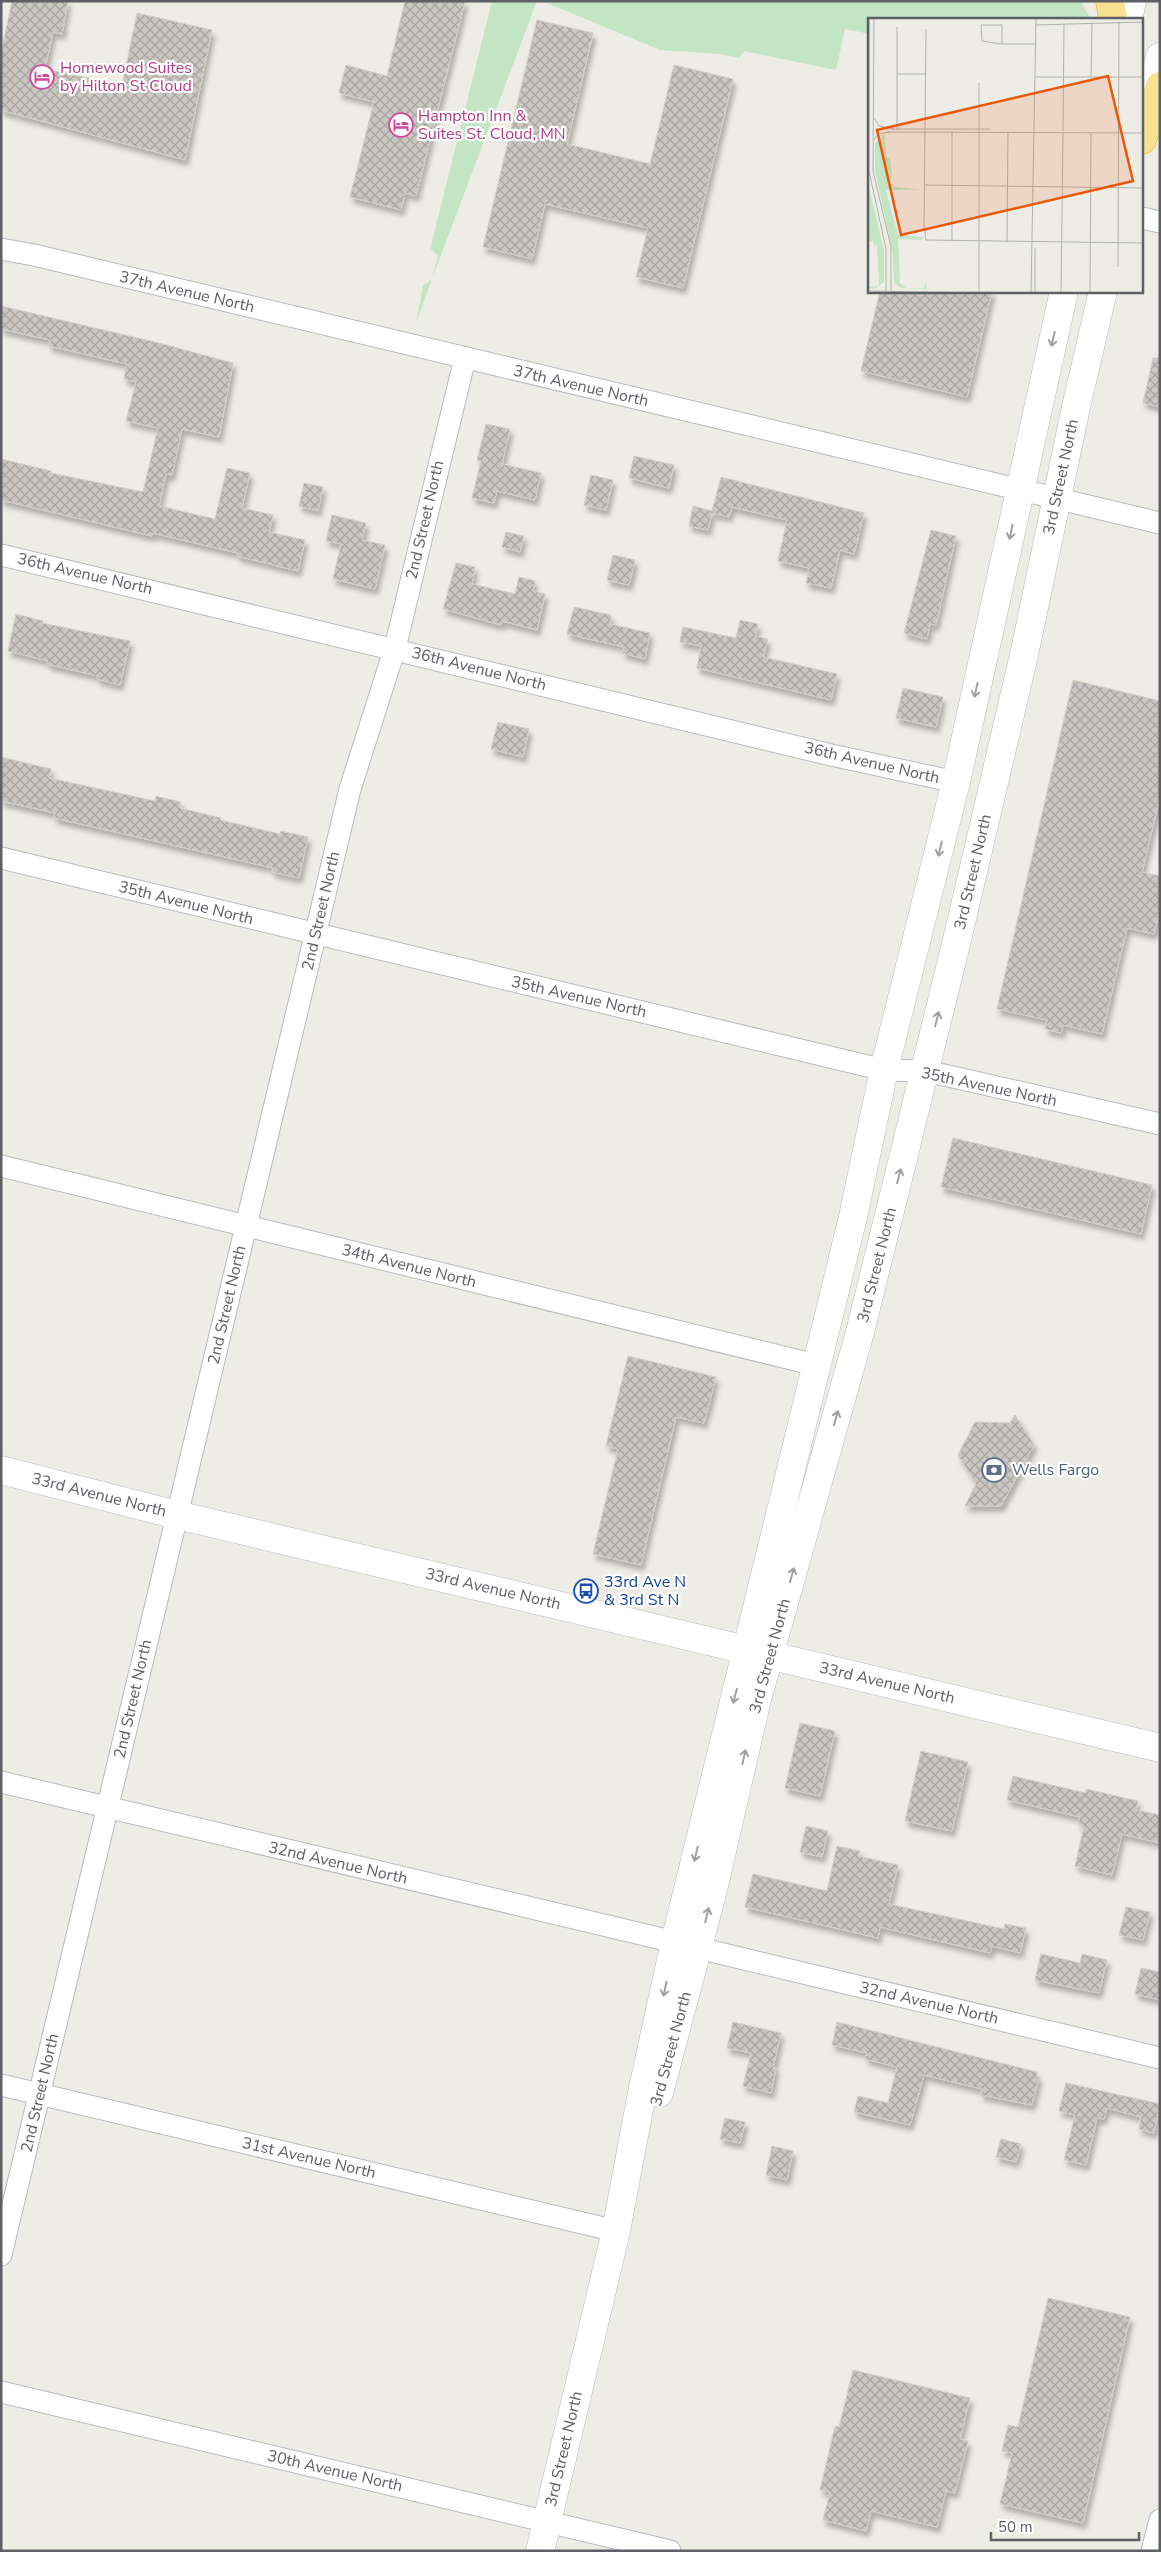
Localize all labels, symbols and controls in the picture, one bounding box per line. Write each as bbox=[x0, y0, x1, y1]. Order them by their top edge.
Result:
inset map bbox=[868, 18, 1144, 292]
place label: Homewood Suites by Hilton St Cloud bbox=[60, 57, 192, 97]
hotel icon: Homewood Suites by Hilton St Cloud bbox=[29, 64, 55, 90]
place label: Hampton Inn & Suites St. Cloud, MN bbox=[418, 105, 566, 145]
hotel icon: Hampton Inn & Suites St. Cloud, MN bbox=[388, 112, 414, 138]
street label: 37th Avenue North bbox=[117, 266, 257, 318]
one-way arrow bbox=[1048, 330, 1057, 346]
street label: 37th Avenue North bbox=[511, 360, 651, 412]
street label: 3rd Street North bbox=[1038, 417, 1084, 537]
street label: 2nd Street North bbox=[401, 458, 449, 582]
one-way arrow bbox=[1006, 523, 1016, 539]
street label: 36th Avenue North bbox=[15, 548, 155, 600]
street label: 36th Avenue North bbox=[409, 642, 549, 696]
one-way arrow bbox=[971, 682, 981, 698]
street label: 36th Avenue North bbox=[802, 737, 942, 789]
street label: 3rd Street North bbox=[949, 812, 997, 932]
one-way arrow bbox=[934, 840, 944, 856]
street label: 2nd Street North bbox=[297, 849, 345, 973]
street label: 35th Avenue North bbox=[116, 876, 256, 930]
street label: 35th Avenue North bbox=[509, 971, 649, 1023]
one-way arrow bbox=[933, 1011, 943, 1027]
street label: 35th Avenue North bbox=[919, 1062, 1059, 1112]
one-way arrow bbox=[895, 1169, 904, 1185]
street label: 3rd Street North bbox=[852, 1205, 902, 1325]
street label: 34th Avenue North bbox=[339, 1239, 479, 1293]
street label: 2nd Street North bbox=[203, 1243, 251, 1367]
one-way arrow bbox=[832, 1411, 841, 1427]
bank icon: Wells Fargo bbox=[981, 1457, 1007, 1483]
place label: Wells Fargo bbox=[1012, 1459, 1099, 1481]
street label: 33rd Avenue North bbox=[29, 1468, 169, 1522]
street label: 33rd Avenue North bbox=[423, 1563, 563, 1615]
one-way arrow bbox=[788, 1567, 798, 1583]
place label: 33rd Ave N & 3rd St N bbox=[604, 1571, 686, 1611]
bus stop icon: 33rd Ave N & 3rd St N bbox=[573, 1578, 599, 1604]
street label: 3rd Street North bbox=[744, 1596, 796, 1716]
street label: 2nd Street North bbox=[109, 1637, 157, 1761]
street label: 33rd Avenue North bbox=[817, 1657, 957, 1709]
one-way arrow bbox=[730, 1688, 739, 1704]
one-way arrow bbox=[740, 1749, 749, 1765]
street label: 32nd Avenue North bbox=[266, 1836, 410, 1890]
one-way arrow bbox=[691, 1845, 700, 1861]
one-way arrow bbox=[703, 1907, 712, 1923]
street label: 32nd Avenue North bbox=[857, 1976, 1001, 2030]
one-way arrow bbox=[660, 1981, 669, 1997]
street label: 3rd Street North bbox=[645, 1989, 697, 2109]
street label: 2nd Street North bbox=[16, 2031, 64, 2155]
street label: 31st Avenue North bbox=[240, 2132, 378, 2184]
street label: 3rd Street North bbox=[540, 2389, 588, 2509]
street label: 30th Avenue North bbox=[265, 2445, 405, 2497]
scale bar bbox=[991, 2510, 1138, 2542]
text: 50 m bbox=[998, 2517, 1033, 2537]

